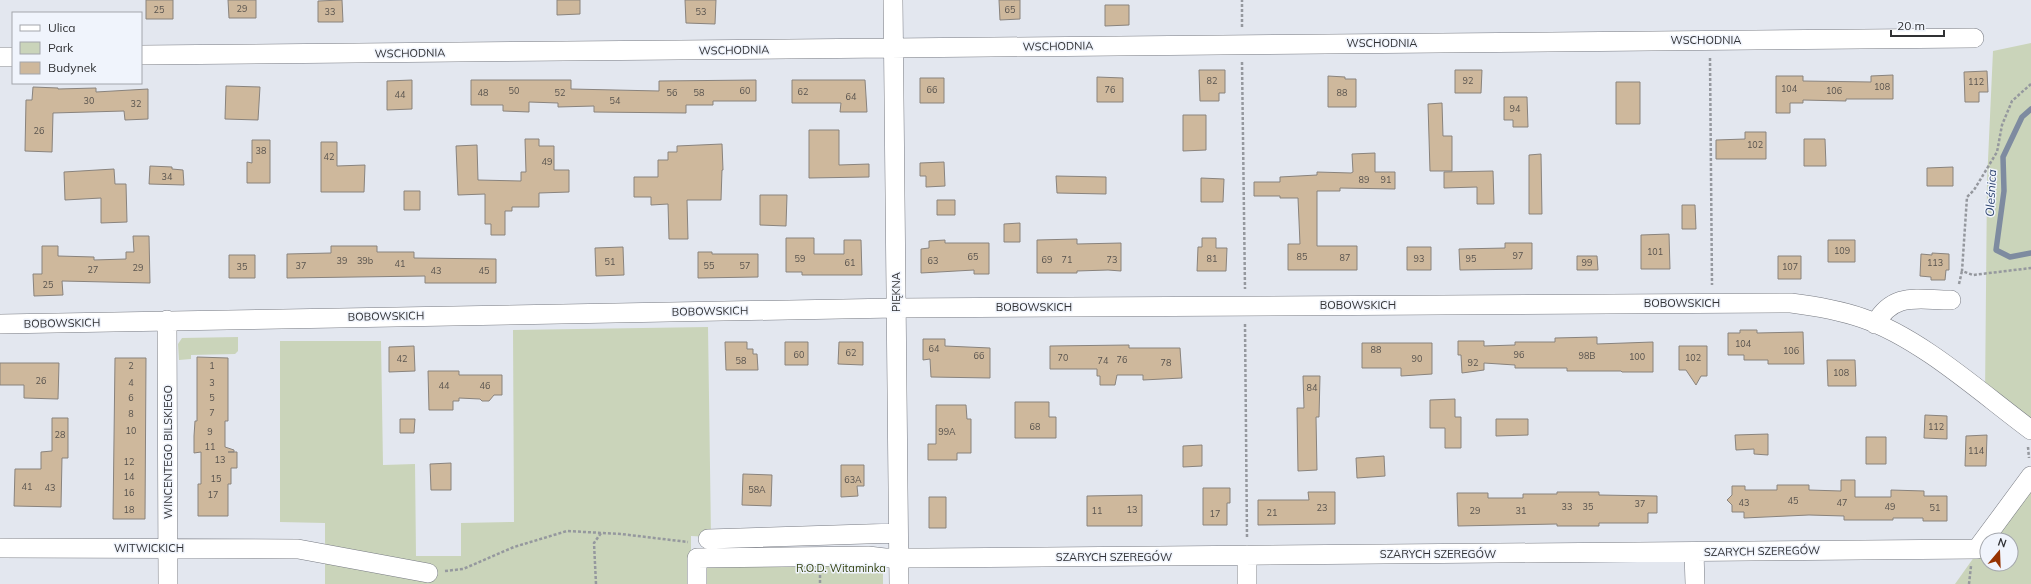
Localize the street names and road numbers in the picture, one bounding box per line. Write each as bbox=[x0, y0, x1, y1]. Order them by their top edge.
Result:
street label: WSCHODNIA bbox=[1671, 33, 1741, 47]
street label: WSCHODNIA bbox=[1347, 36, 1417, 50]
street label: WSCHODNIA bbox=[1022, 38, 1094, 54]
street label: WSCHODNIA bbox=[698, 42, 770, 58]
street label: WSCHODNIA bbox=[374, 45, 446, 61]
street label: PIĘKNA bbox=[889, 272, 903, 312]
street label: BOBOWSKICH bbox=[1644, 296, 1720, 310]
street label: BOBOWSKICH bbox=[1320, 298, 1396, 312]
street label: BOBOWSKICH bbox=[996, 300, 1072, 314]
street label: BOBOWSKICH bbox=[672, 303, 748, 319]
street label: BOBOWSKICH bbox=[348, 308, 424, 324]
street label: BOBOWSKICH bbox=[24, 315, 100, 331]
street label: WINCENTEGO BILSKIEGO bbox=[161, 385, 175, 519]
street label: WITWICKICH bbox=[114, 541, 184, 555]
street label: SZARYCH SZEREGÓW bbox=[1704, 543, 1820, 559]
street label: SZARYCH SZEREGÓW bbox=[1380, 547, 1496, 561]
street label: SZARYCH SZEREGÓW bbox=[1056, 550, 1172, 564]

